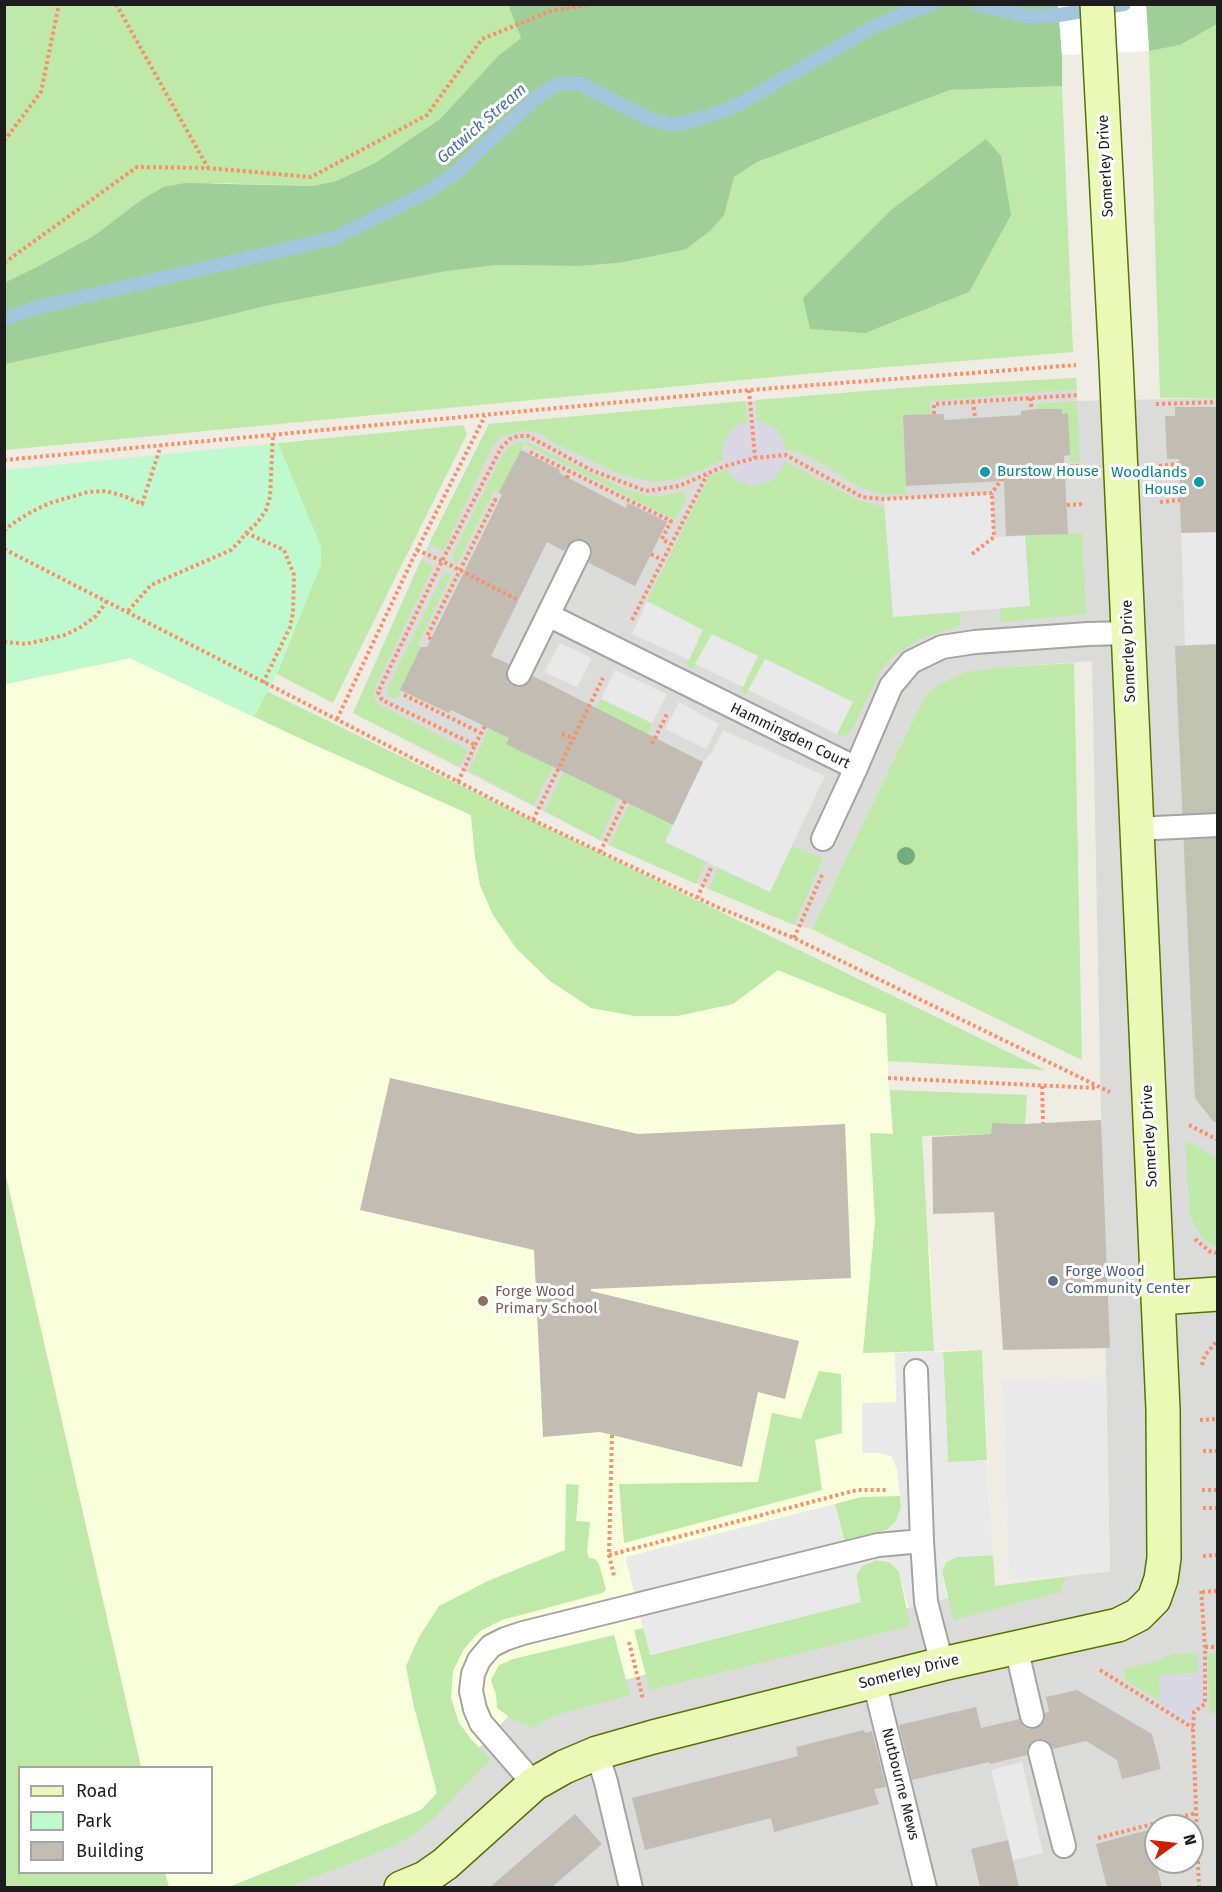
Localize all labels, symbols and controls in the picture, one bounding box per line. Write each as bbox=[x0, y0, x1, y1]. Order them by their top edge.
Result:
water label: Gatwick Stream bbox=[434, 80, 530, 168]
street label: Somerley Drive bbox=[1094, 114, 1118, 218]
place label: Burstow House bbox=[997, 463, 1099, 481]
place label: Woodlands House bbox=[1111, 464, 1187, 499]
marker: Burstow House bbox=[978, 465, 992, 479]
marker: Woodlands House bbox=[1192, 475, 1206, 489]
street label: Somerley Drive bbox=[1118, 599, 1140, 703]
street label: Hammingden Court bbox=[727, 699, 853, 773]
street label: Somerley Drive bbox=[1138, 1084, 1162, 1188]
place label: Forge Wood Community Center bbox=[1065, 1263, 1190, 1298]
marker: Forge Wood Community Center bbox=[1046, 1274, 1060, 1288]
place label: Forge Wood Primary School bbox=[495, 1283, 598, 1318]
marker: Forge Wood Primary School bbox=[476, 1294, 490, 1308]
street label: Somerley Drive bbox=[857, 1651, 961, 1693]
street label: Nutbourne Mews bbox=[877, 1726, 923, 1842]
legend bbox=[18, 1766, 213, 1874]
text: Road bbox=[76, 1780, 118, 1802]
text: Park bbox=[76, 1810, 111, 1832]
north arrow bbox=[1144, 1814, 1204, 1874]
text: N bbox=[1179, 1832, 1200, 1847]
text: Building bbox=[76, 1840, 143, 1862]

